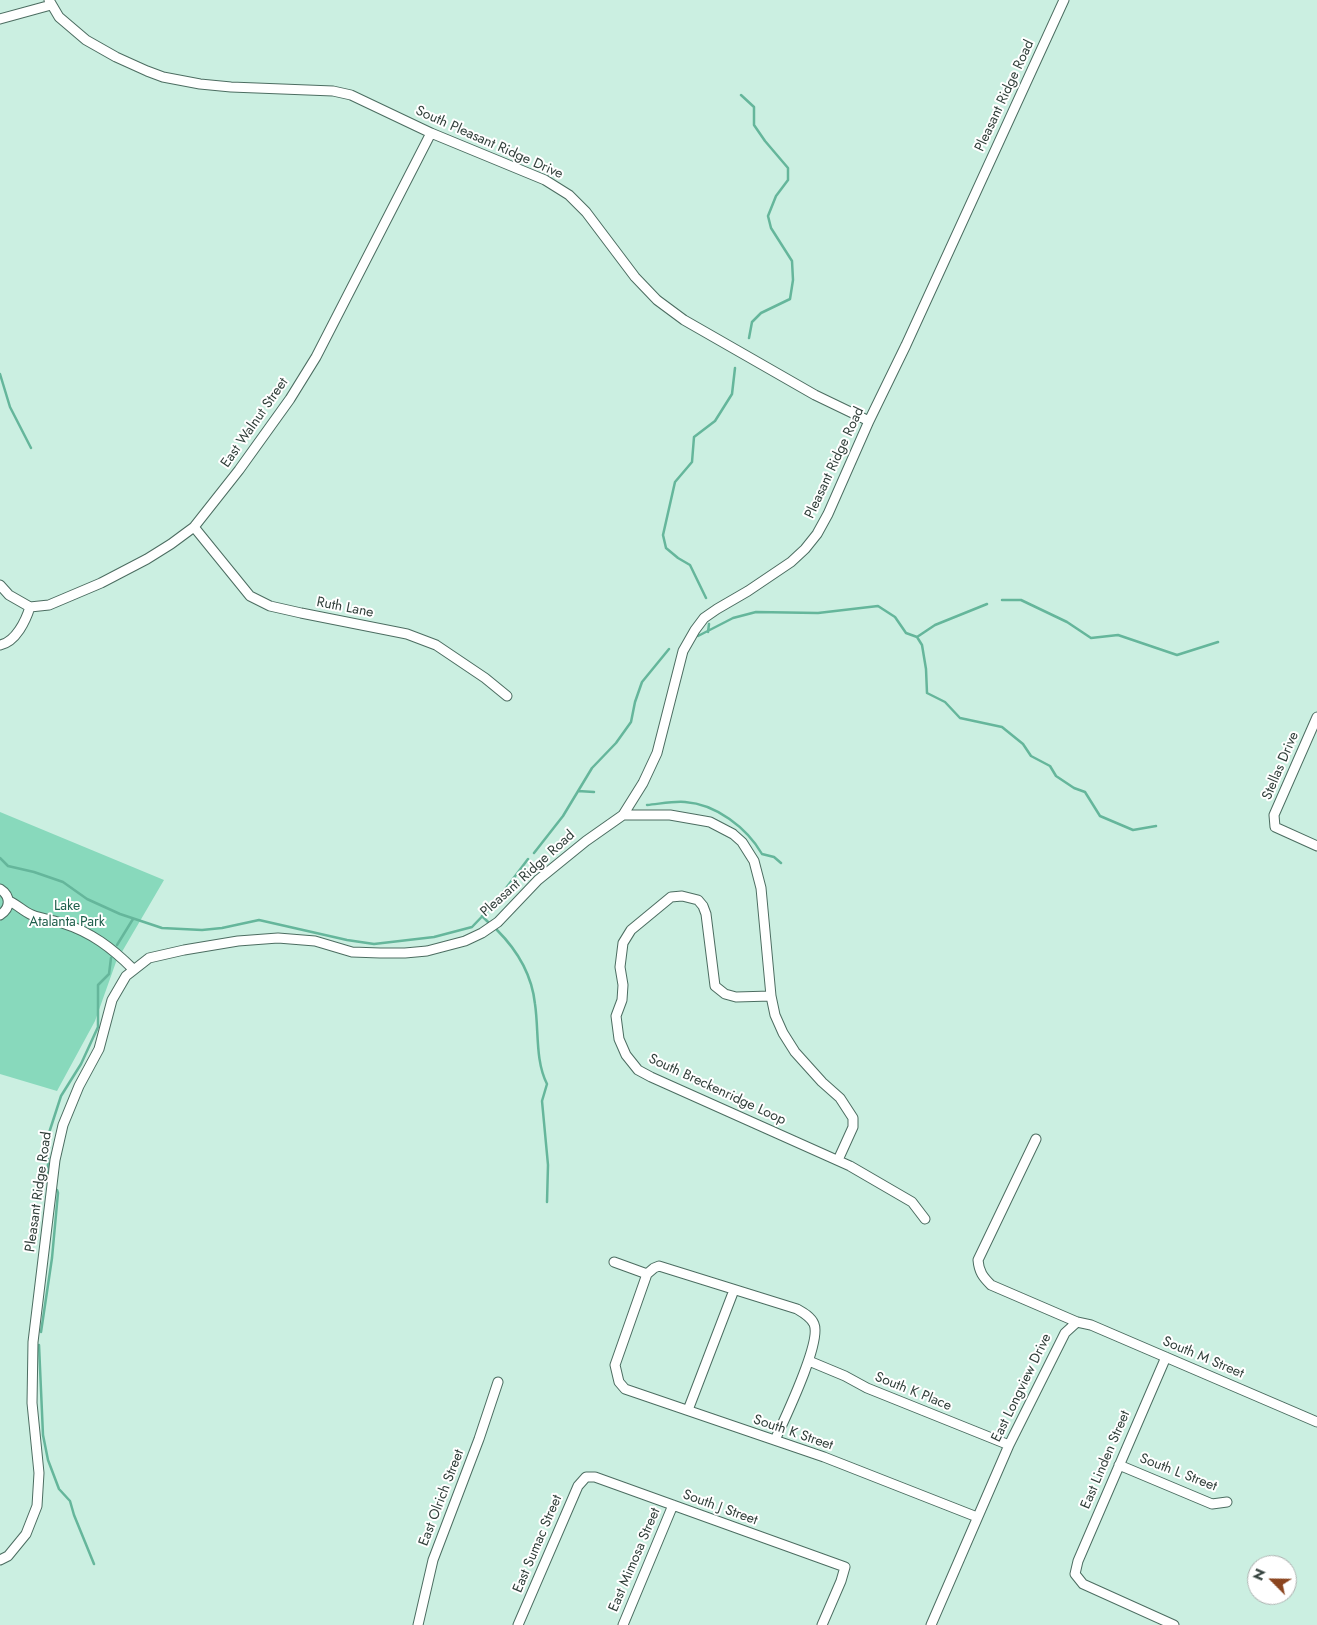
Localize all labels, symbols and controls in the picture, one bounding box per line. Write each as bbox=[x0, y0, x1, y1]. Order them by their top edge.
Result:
street label: Pleasant Ridge Road bbox=[972, 38, 1038, 154]
street label: South Pleasant Ridge Drive bbox=[413, 103, 565, 183]
street label: East Walnut Street bbox=[218, 375, 292, 471]
street label: Pleasant Ridge Road bbox=[802, 405, 868, 521]
street label: Ruth Lane bbox=[315, 594, 375, 622]
street label: Stellas Drive bbox=[1259, 729, 1303, 803]
street label: Pleasant Ridge Road bbox=[477, 827, 579, 921]
park label: Lake Atalanta Park bbox=[29, 899, 105, 932]
street label: South Breckenridge Loop bbox=[646, 1051, 788, 1129]
street label: Pleasant Ridge Road bbox=[22, 1131, 56, 1253]
street label: East Longview Drive bbox=[988, 1331, 1056, 1445]
street label: South M Street bbox=[1160, 1333, 1246, 1383]
street label: South K Place bbox=[872, 1369, 954, 1415]
street label: East Linden Street bbox=[1078, 1408, 1134, 1512]
street label: South K Street bbox=[751, 1412, 835, 1454]
street label: East Olrich Street bbox=[416, 1447, 468, 1549]
street label: South L Street bbox=[1137, 1451, 1219, 1495]
street label: South J Street bbox=[680, 1487, 760, 1529]
street label: East Sumac Street bbox=[510, 1493, 566, 1595]
street label: East Mimosa Street bbox=[606, 1506, 664, 1614]
north arrow bbox=[1247, 1555, 1297, 1605]
text: N bbox=[1248, 1566, 1270, 1584]

